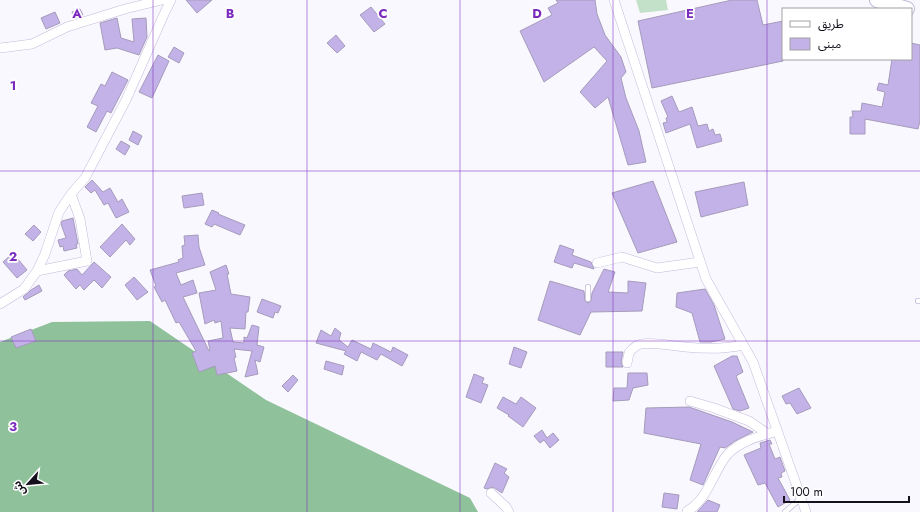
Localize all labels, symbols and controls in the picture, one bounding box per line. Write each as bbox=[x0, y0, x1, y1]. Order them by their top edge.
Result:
text: A bbox=[71, 4, 82, 23]
text: B bbox=[226, 4, 235, 23]
text: C bbox=[378, 4, 388, 23]
text: D bbox=[532, 4, 542, 23]
text: E bbox=[686, 4, 694, 23]
legend bbox=[782, 8, 912, 60]
text: طريق bbox=[818, 15, 844, 33]
text: مبنى bbox=[818, 35, 841, 53]
text: 1 bbox=[10, 76, 16, 95]
text: 2 bbox=[9, 247, 17, 266]
text: 3 bbox=[9, 417, 17, 436]
north arrow bbox=[8, 464, 48, 504]
text: ش bbox=[9, 478, 30, 499]
scale bar bbox=[784, 478, 909, 504]
text: 100 m bbox=[790, 483, 823, 501]

